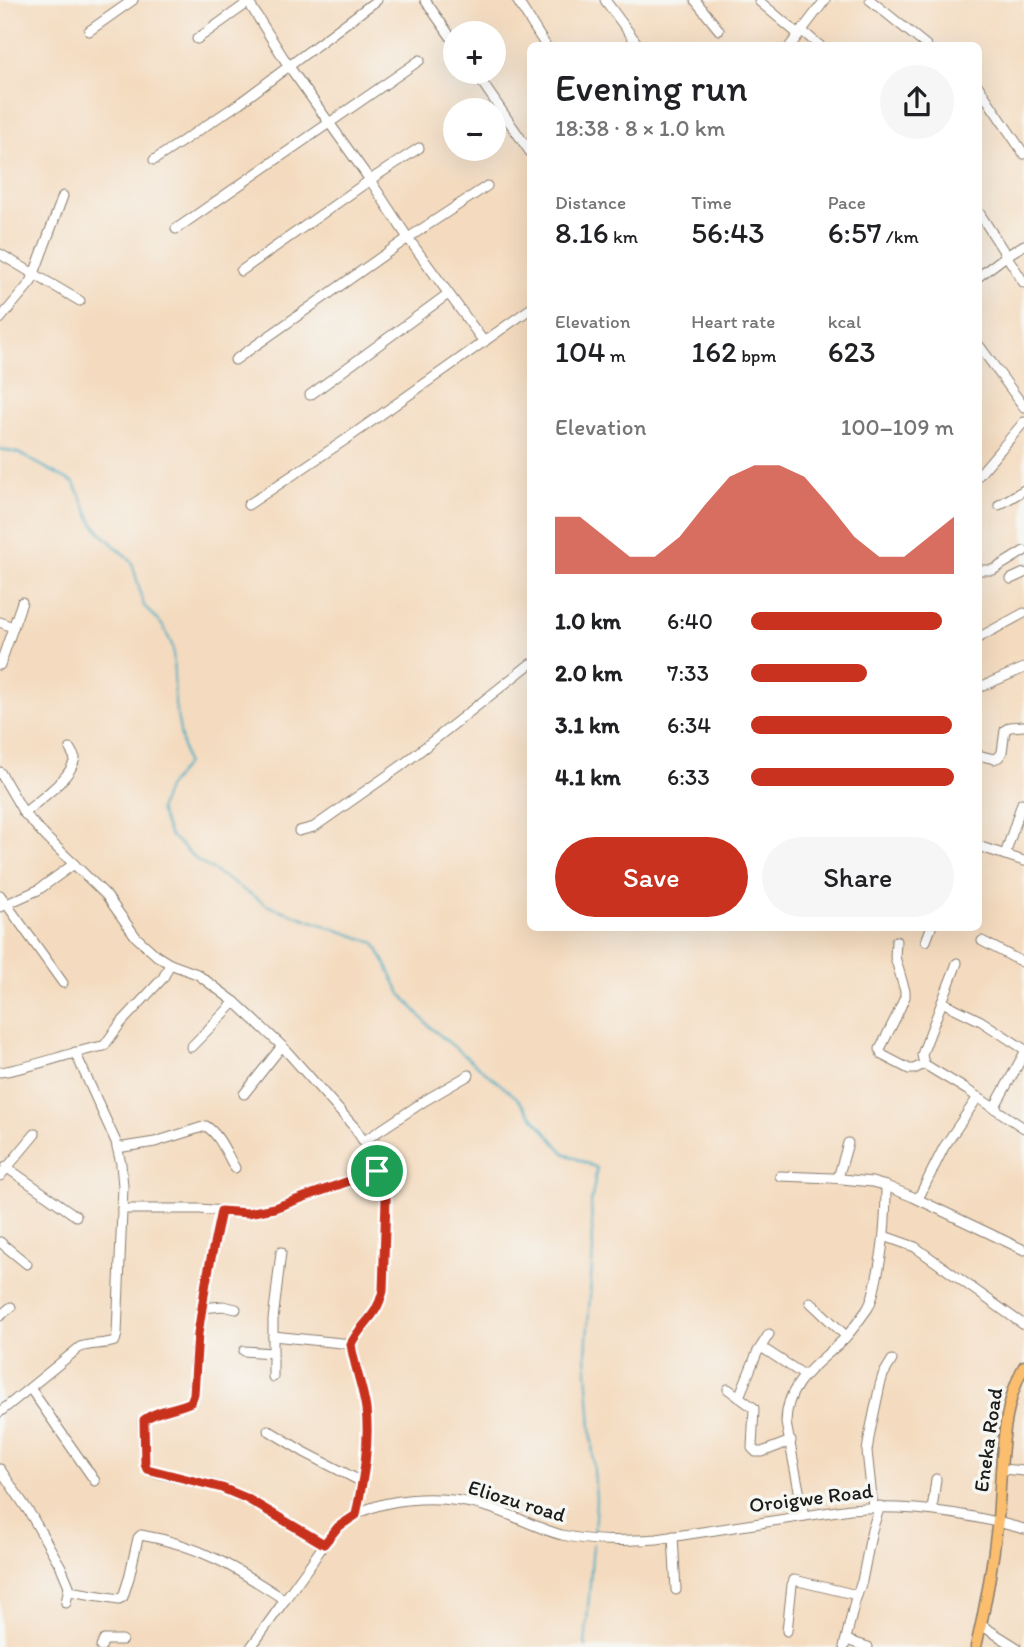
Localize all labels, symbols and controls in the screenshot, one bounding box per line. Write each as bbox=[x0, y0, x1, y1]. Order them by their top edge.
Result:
map controls bbox=[443, 21, 506, 161]
button: + bbox=[443, 21, 506, 84]
text: Evening run bbox=[555, 65, 748, 111]
button: share bbox=[880, 65, 954, 139]
button: − bbox=[443, 98, 506, 161]
text: 18:38 · 8 × 1.0 km bbox=[555, 114, 725, 142]
text: Distance bbox=[555, 191, 626, 214]
text: Time bbox=[691, 191, 732, 214]
text: Pace bbox=[828, 191, 866, 214]
text: 8.16 bbox=[555, 214, 609, 251]
text: 56:43 bbox=[691, 214, 765, 251]
text: 6:57 bbox=[828, 214, 882, 251]
text: km bbox=[609, 225, 638, 248]
text: /km bbox=[882, 225, 919, 248]
text: Elevation bbox=[555, 310, 631, 333]
text: Heart rate bbox=[691, 310, 775, 333]
text: kcal bbox=[828, 310, 861, 333]
text: 104 bbox=[555, 333, 605, 370]
text: 162 bbox=[691, 333, 737, 370]
text: 623 bbox=[828, 333, 876, 370]
text: m bbox=[605, 344, 626, 367]
text: bpm bbox=[737, 344, 776, 367]
text: Elevation bbox=[555, 413, 646, 441]
text: 100–109 m bbox=[841, 413, 954, 441]
text: 1.0 km bbox=[555, 607, 621, 635]
text: 6:40 bbox=[667, 607, 713, 635]
text: 2.0 km bbox=[555, 659, 623, 687]
text: 7:33 bbox=[667, 659, 709, 687]
text: 3.1 km bbox=[555, 711, 619, 739]
text: 6:34 bbox=[667, 711, 711, 739]
text: 4.1 km bbox=[555, 763, 621, 791]
text: 6:33 bbox=[667, 763, 710, 791]
button: Save bbox=[555, 837, 748, 917]
button: Share bbox=[762, 837, 954, 917]
pin bbox=[347, 1141, 407, 1201]
icon: arrive bbox=[358, 1152, 396, 1190]
street label: Eneka Road bbox=[968, 1386, 1007, 1494]
street label: Eliozu road bbox=[465, 1474, 569, 1527]
street label: Oroigwe Road bbox=[748, 1477, 875, 1518]

